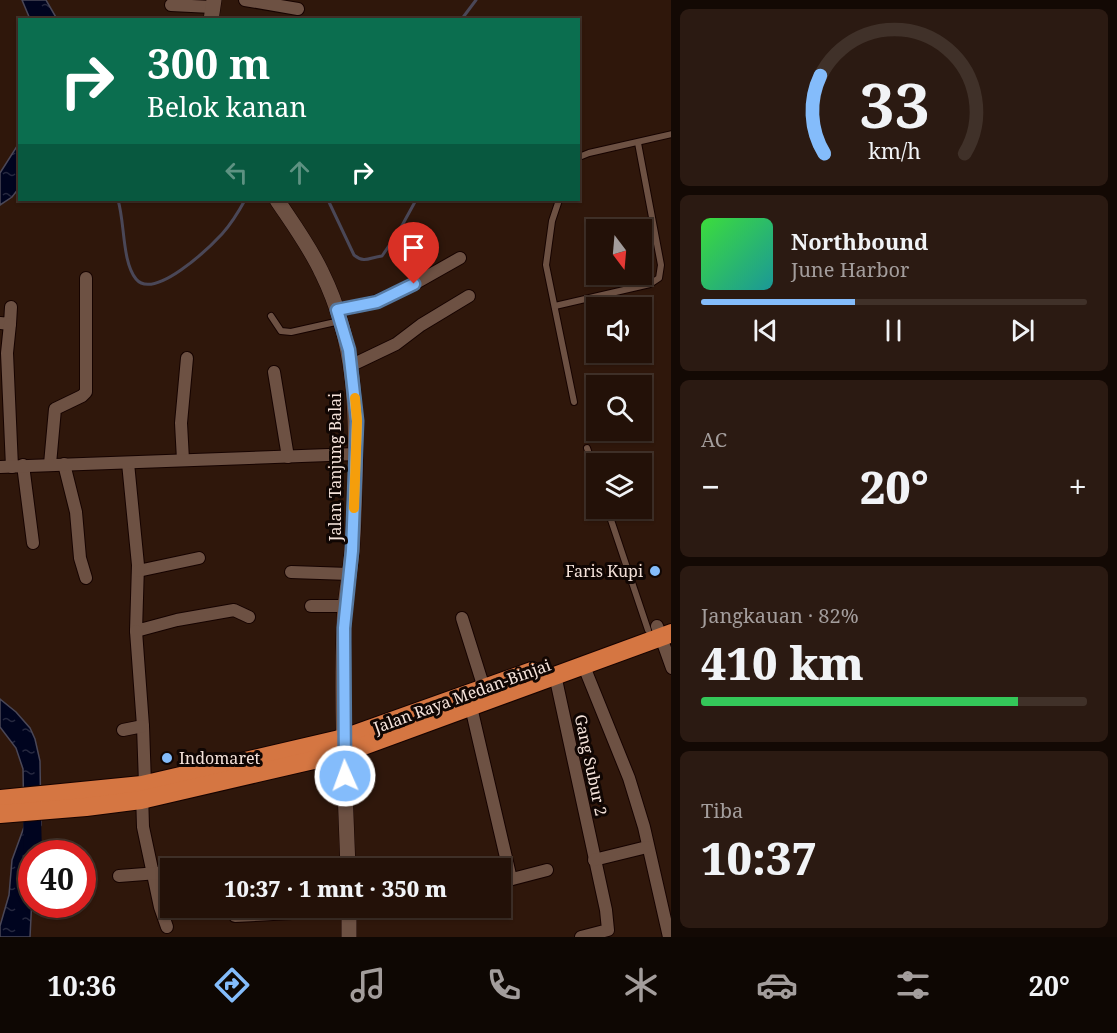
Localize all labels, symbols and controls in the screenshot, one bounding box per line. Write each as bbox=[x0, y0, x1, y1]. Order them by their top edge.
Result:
text: 300 m bbox=[147, 34, 271, 91]
icon: right bbox=[48, 42, 126, 120]
text: 33 bbox=[859, 61, 929, 146]
text: Belok kanan bbox=[147, 88, 307, 125]
text: km/h bbox=[868, 137, 921, 166]
icon: left bbox=[220, 156, 253, 189]
icon: ahead bbox=[283, 156, 316, 189]
icon: right bbox=[346, 156, 379, 189]
north arrow bbox=[586, 219, 652, 285]
map controls bbox=[586, 219, 652, 519]
pin bbox=[388, 222, 439, 284]
text: Northbound bbox=[791, 226, 928, 256]
icon: arrive bbox=[397, 231, 430, 264]
text: June Harbor bbox=[791, 256, 909, 283]
button: sound bbox=[586, 297, 652, 363]
icon: previous bbox=[749, 314, 782, 347]
icon: pause bbox=[877, 314, 910, 347]
icon: next bbox=[1006, 314, 1039, 347]
button: search bbox=[586, 375, 652, 441]
street label: Jalan Tanjung Balai bbox=[324, 393, 346, 542]
text: AC bbox=[701, 426, 727, 453]
button: layers bbox=[586, 453, 652, 519]
text: 20° bbox=[860, 456, 929, 517]
text: − bbox=[701, 464, 720, 509]
text: + bbox=[1069, 464, 1087, 509]
place label: Faris Kupi bbox=[565, 560, 643, 582]
marker: Faris Kupi bbox=[648, 564, 662, 578]
text: Jangkauan · 82% bbox=[701, 602, 859, 629]
text: 410 km bbox=[701, 632, 864, 693]
street label: Jalan Raya Medan-Binjai bbox=[369, 654, 554, 739]
street label: Gang Subur 2 bbox=[570, 712, 612, 818]
position arrow bbox=[313, 744, 377, 808]
place label: Indomaret bbox=[179, 747, 260, 769]
marker: Indomaret bbox=[160, 751, 174, 765]
text: Tiba bbox=[701, 797, 743, 824]
text: 10:37 bbox=[701, 827, 817, 888]
speed limit sign: 40 bbox=[18, 840, 96, 918]
text: 10:37 · 1 mnt · 350 m bbox=[224, 873, 447, 903]
icon: directions bbox=[211, 964, 253, 1006]
icon: music bbox=[347, 964, 389, 1006]
icon: phone bbox=[483, 964, 525, 1006]
icon: climate bbox=[620, 964, 662, 1006]
icon: car bbox=[756, 964, 798, 1006]
icon: filters bbox=[892, 964, 934, 1006]
text: 10:36 bbox=[47, 967, 116, 1004]
text: 20° bbox=[1028, 967, 1070, 1004]

